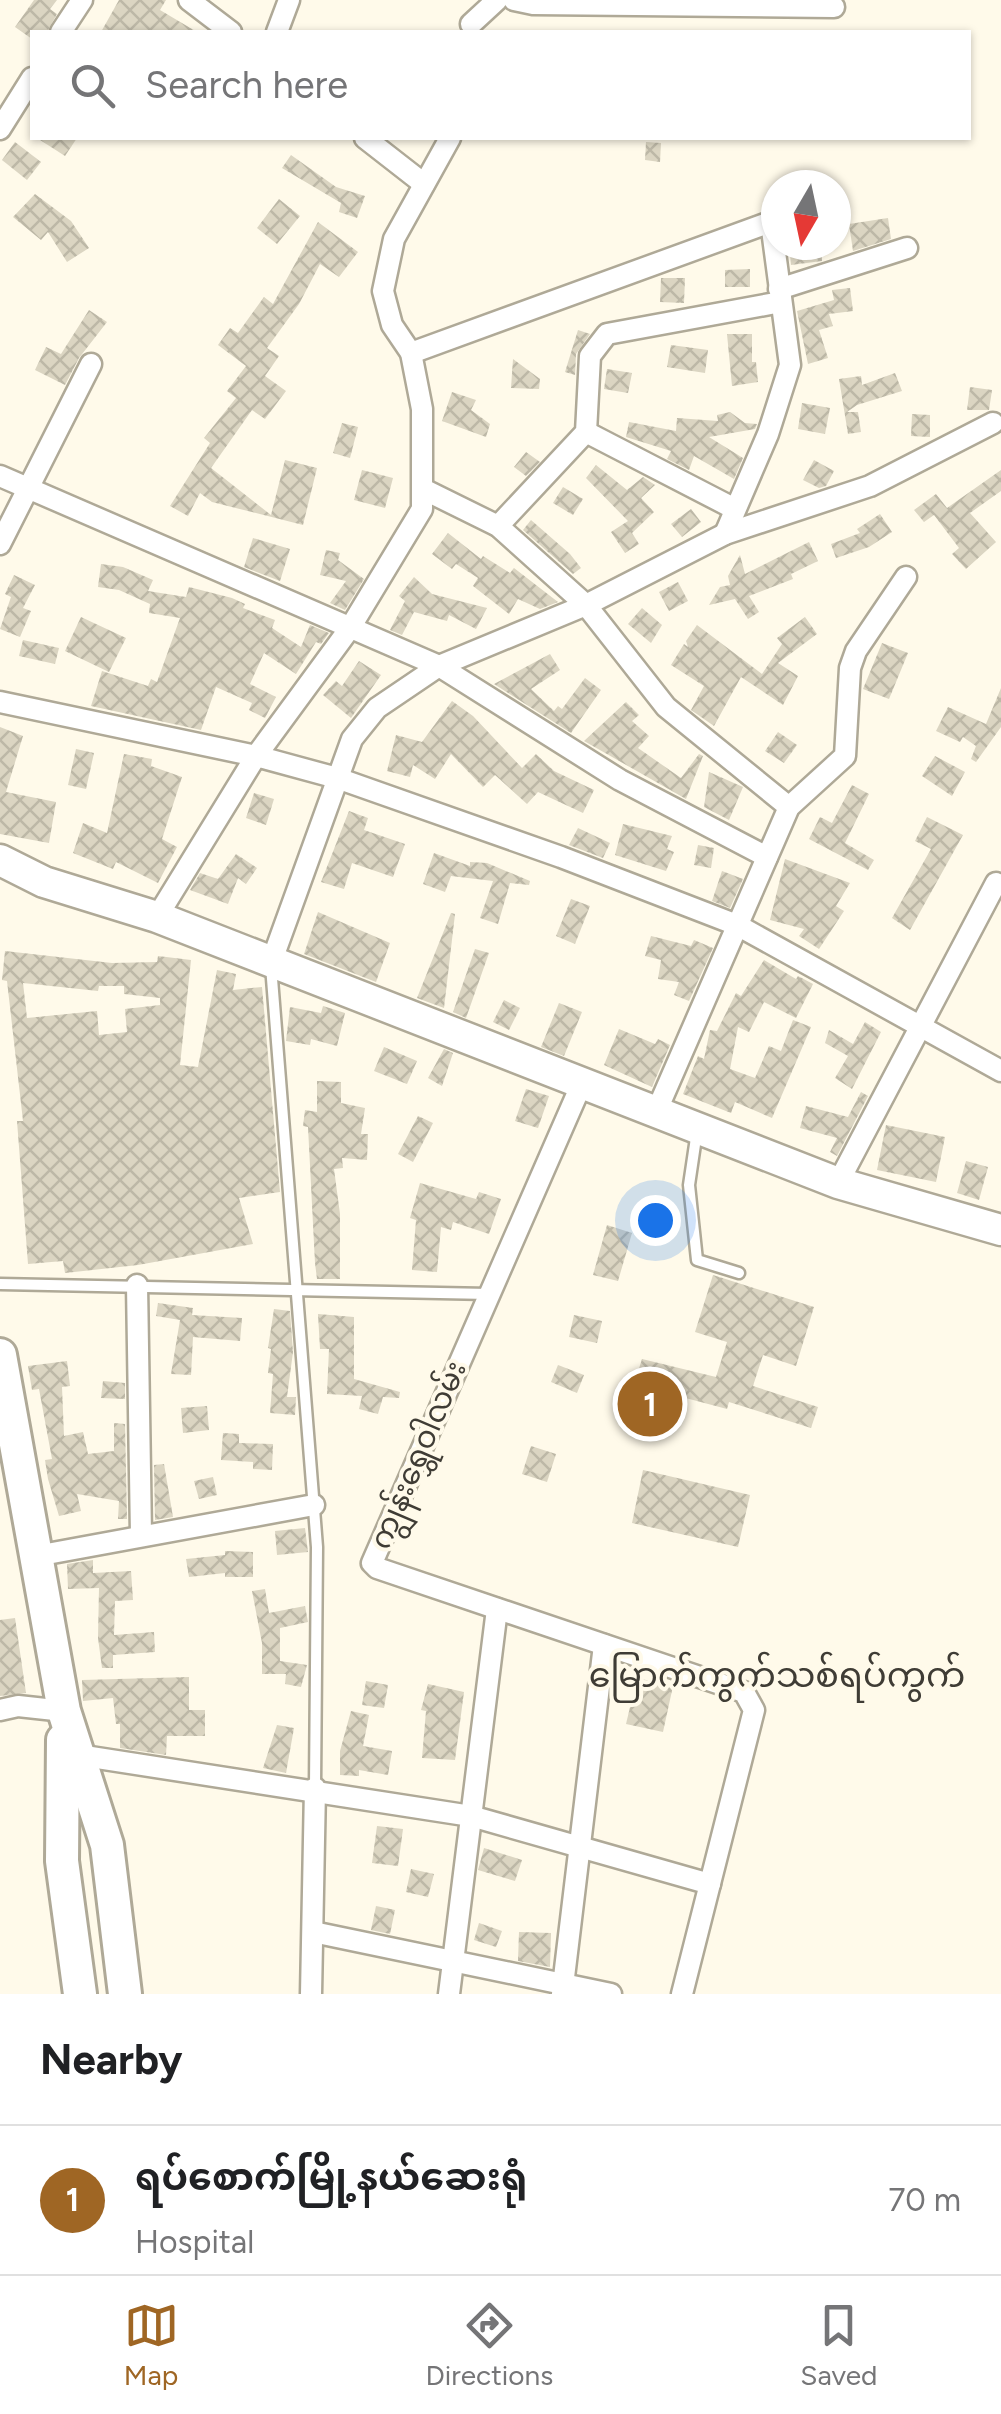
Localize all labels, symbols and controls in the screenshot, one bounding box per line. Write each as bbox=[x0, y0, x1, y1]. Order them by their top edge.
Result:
search box bbox=[30, 30, 971, 140]
icon: search bbox=[65, 58, 120, 113]
text: Search here bbox=[145, 62, 348, 108]
north arrow bbox=[761, 170, 851, 260]
your location bbox=[630, 1195, 681, 1246]
street label: ကျွန်းရွှေဝါလမ်း bbox=[359, 1354, 483, 1558]
pin: 1 bbox=[618, 1366, 682, 1442]
district label: မြောက်ကွက်သစ်ရပ်ကွက် bbox=[589, 1651, 965, 1703]
text: Nearby bbox=[40, 2034, 182, 2085]
text: ရပ်စောက်မြို့နယ်ဆေးရုံ bbox=[135, 2154, 528, 2200]
text: 1 bbox=[66, 2181, 79, 2219]
text: 70 m bbox=[888, 2181, 961, 2219]
text: Hospital bbox=[135, 2223, 254, 2261]
tab: Map bbox=[124, 2298, 179, 2392]
tab: Directions bbox=[426, 2298, 553, 2392]
tab: Saved bbox=[800, 2298, 877, 2392]

